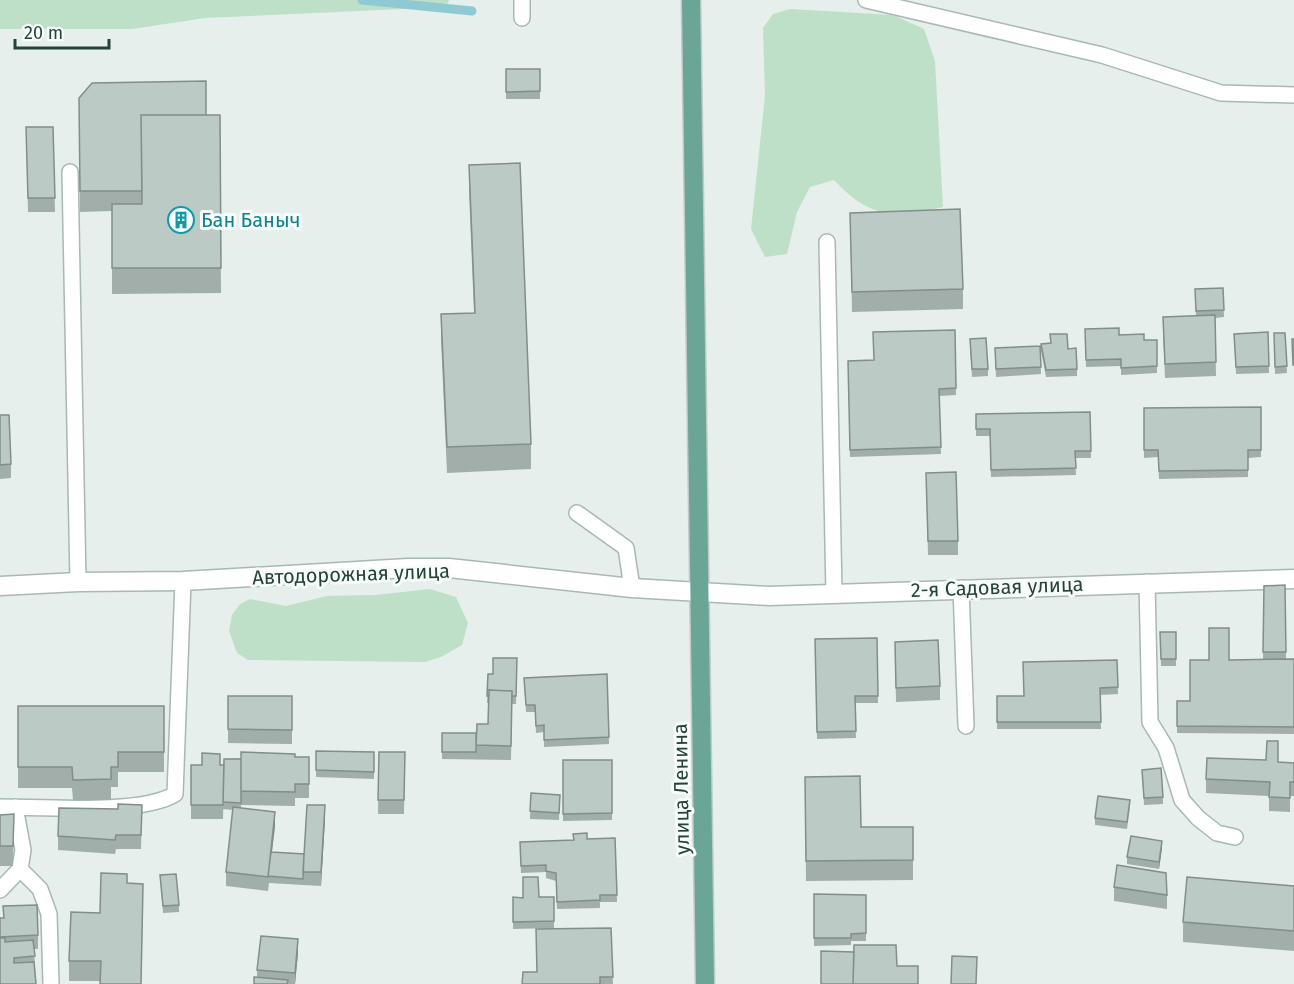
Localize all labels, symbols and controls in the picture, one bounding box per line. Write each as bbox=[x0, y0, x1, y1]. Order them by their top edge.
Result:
scale bar bbox=[15, 12, 110, 50]
text: 20 m bbox=[24, 22, 63, 44]
building icon: Бан Баныч bbox=[166, 205, 196, 235]
place label: Бан Баныч bbox=[201, 208, 301, 232]
street label: Автодорожная улица bbox=[252, 559, 450, 589]
street label: 2-я Садовая улица bbox=[910, 572, 1084, 602]
street label: улица Ленина bbox=[668, 723, 694, 855]

